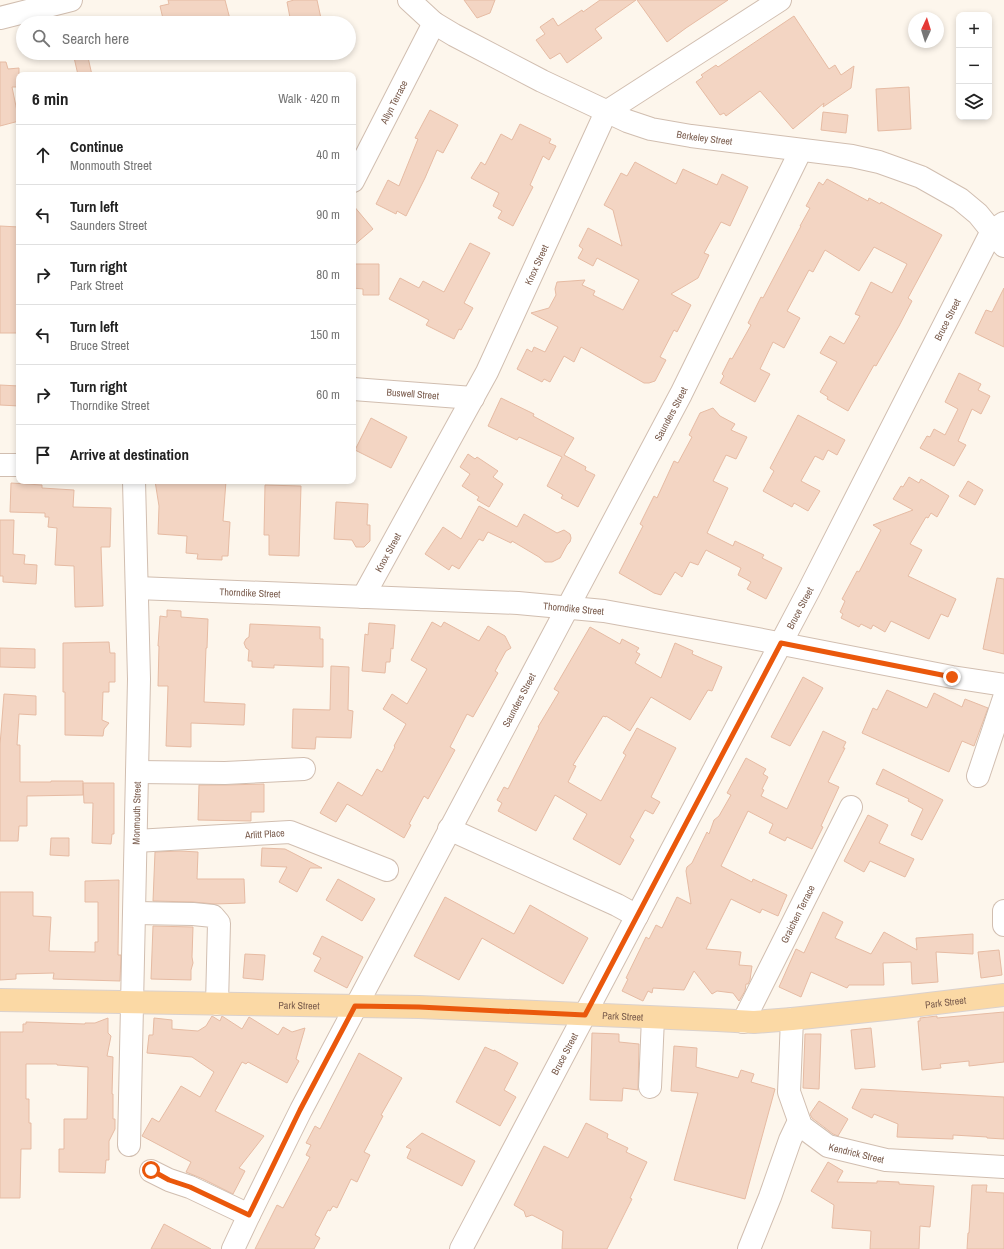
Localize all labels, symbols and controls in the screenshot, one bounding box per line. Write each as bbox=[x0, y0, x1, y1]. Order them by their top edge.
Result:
north arrow bbox=[908, 12, 944, 48]
map controls bbox=[956, 12, 992, 120]
button: + bbox=[956, 12, 992, 48]
search box bbox=[16, 16, 356, 60]
icon: search bbox=[30, 27, 52, 49]
text: Search here bbox=[62, 28, 129, 49]
button: − bbox=[956, 48, 992, 84]
street label: Allyn Terrace bbox=[377, 77, 410, 127]
button: layers bbox=[956, 84, 992, 120]
text: 6 min bbox=[32, 87, 68, 110]
text: Walk · 420 m bbox=[278, 90, 340, 107]
street label: Berkeley Street bbox=[676, 127, 734, 148]
text: Continue bbox=[70, 136, 123, 157]
icon: ahead bbox=[32, 144, 54, 166]
text: 40 m bbox=[316, 146, 340, 163]
text: Monmouth Street bbox=[70, 157, 152, 174]
text: Turn left bbox=[70, 196, 118, 217]
icon: left bbox=[32, 204, 54, 226]
text: 90 m bbox=[316, 206, 340, 223]
text: Saunders Street bbox=[70, 217, 147, 234]
street label: Knox Street bbox=[521, 242, 551, 287]
text: Turn right bbox=[70, 256, 127, 277]
icon: right bbox=[32, 264, 54, 286]
text: 80 m bbox=[316, 266, 340, 283]
text: Park Street bbox=[70, 277, 123, 294]
street label: Bruce Street bbox=[931, 295, 963, 343]
text: Turn left bbox=[70, 316, 118, 337]
icon: left bbox=[32, 324, 54, 346]
text: 150 m bbox=[310, 326, 340, 343]
text: Bruce Street bbox=[70, 337, 129, 354]
text: Turn right bbox=[70, 376, 127, 397]
icon: right bbox=[32, 384, 54, 406]
street label: Saunders Street bbox=[651, 384, 690, 443]
street label: Buswell Street bbox=[386, 385, 440, 402]
text: 60 m bbox=[316, 386, 340, 403]
text: Thorndike Street bbox=[70, 397, 149, 414]
icon: arrive bbox=[32, 444, 54, 466]
text: Arrive at destination bbox=[70, 444, 189, 465]
street label: Knox Street bbox=[372, 530, 404, 574]
street label: Bruce Street bbox=[783, 584, 816, 631]
street label: Thorndike Street bbox=[219, 585, 281, 600]
street label: Thorndike Street bbox=[542, 599, 605, 618]
route end bbox=[943, 668, 961, 686]
street label: Saunders Street bbox=[499, 670, 539, 729]
street label: Monmouth Street bbox=[129, 781, 143, 845]
street label: Arlitt Place bbox=[244, 826, 285, 841]
street label: Graichen Terrace bbox=[777, 882, 818, 945]
street label: Park Street bbox=[924, 993, 967, 1011]
street label: Park Street bbox=[278, 998, 320, 1012]
street label: Park Street bbox=[602, 1008, 644, 1023]
street label: Bruce Street bbox=[548, 1030, 581, 1077]
street label: Kendrick Street bbox=[827, 1140, 886, 1166]
route start bbox=[142, 1161, 160, 1179]

